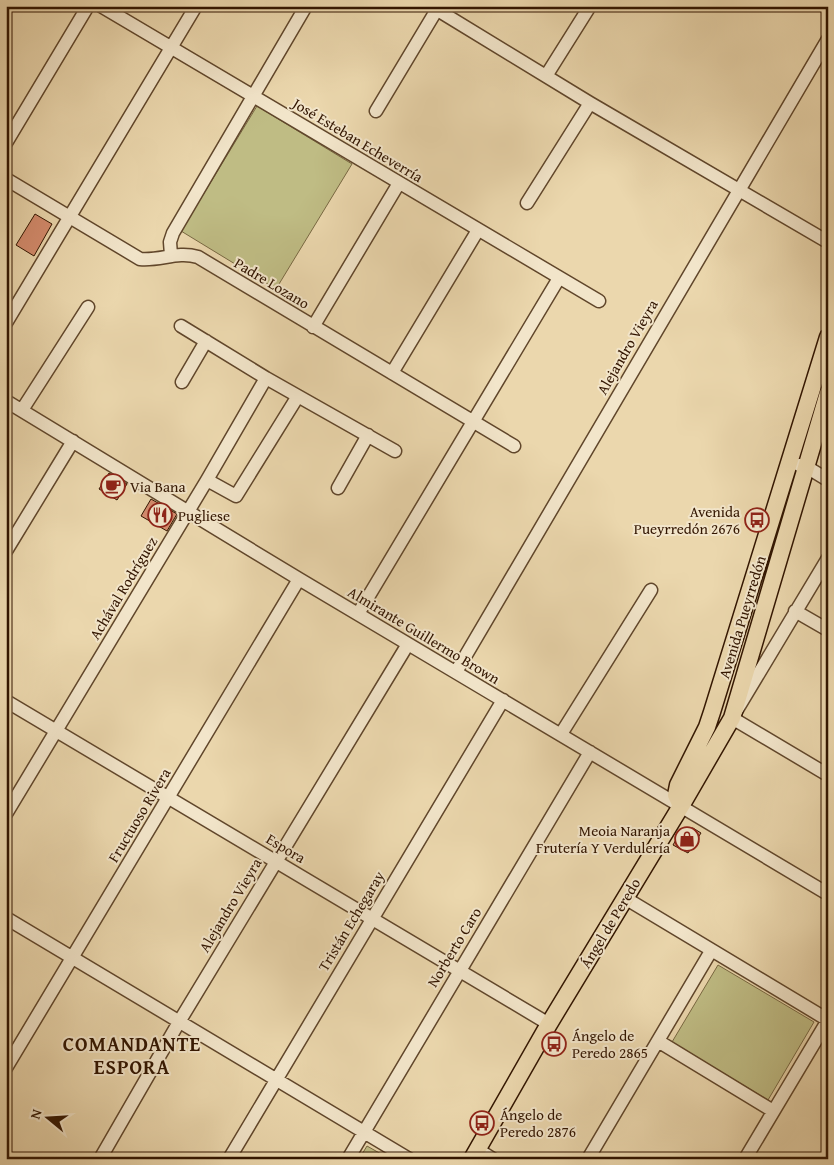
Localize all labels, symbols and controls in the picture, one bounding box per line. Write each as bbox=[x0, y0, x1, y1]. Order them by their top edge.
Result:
street label: José Esteban Echeverría bbox=[287, 92, 427, 187]
street label: Padre Lozano bbox=[231, 252, 314, 314]
street label: Alejandro Vieyra bbox=[591, 296, 663, 398]
cafe icon: Via Bana bbox=[100, 473, 126, 499]
place label: Via Bana bbox=[130, 476, 186, 497]
place label: Avenida Pueyrredón 2676 bbox=[634, 501, 740, 539]
restaurant icon: Pugliese bbox=[147, 502, 173, 528]
place label: Pugliese bbox=[178, 505, 230, 526]
bus stop icon: Avenida Pueyrredón 2676 bbox=[744, 507, 770, 533]
street label: Achával Rodríguez bbox=[84, 532, 162, 643]
street label: Avenida Pueyrredón bbox=[713, 552, 771, 681]
street label: Almirante Guillermo Brown bbox=[344, 581, 504, 689]
street label: Fructuoso Rivera bbox=[103, 764, 175, 866]
place label: Meoia Naranja Frutería Y Verdulería bbox=[536, 820, 670, 858]
shop icon: Meoia Naranja Frutería Y Verdulería bbox=[674, 826, 700, 852]
street label: Espora bbox=[262, 828, 310, 868]
street label: Alejandro Vieyra bbox=[194, 854, 266, 956]
street label: Tristán Echegaray bbox=[313, 867, 389, 975]
street label: Ángel de Peredo bbox=[575, 874, 645, 972]
street label: Norberto Caro bbox=[422, 903, 486, 991]
place label: Ángelo de Peredo 2865 bbox=[572, 1025, 648, 1063]
district label: COMANDANTE ESPORA bbox=[63, 1029, 201, 1081]
bus stop icon: Ángelo de Peredo 2865 bbox=[541, 1031, 567, 1057]
north arrow bbox=[22, 1092, 72, 1142]
place label: Ángelo de Peredo 2876 bbox=[500, 1104, 576, 1142]
text: N bbox=[25, 1106, 47, 1122]
bus stop icon: Ángelo de Peredo 2876 bbox=[469, 1110, 495, 1136]

